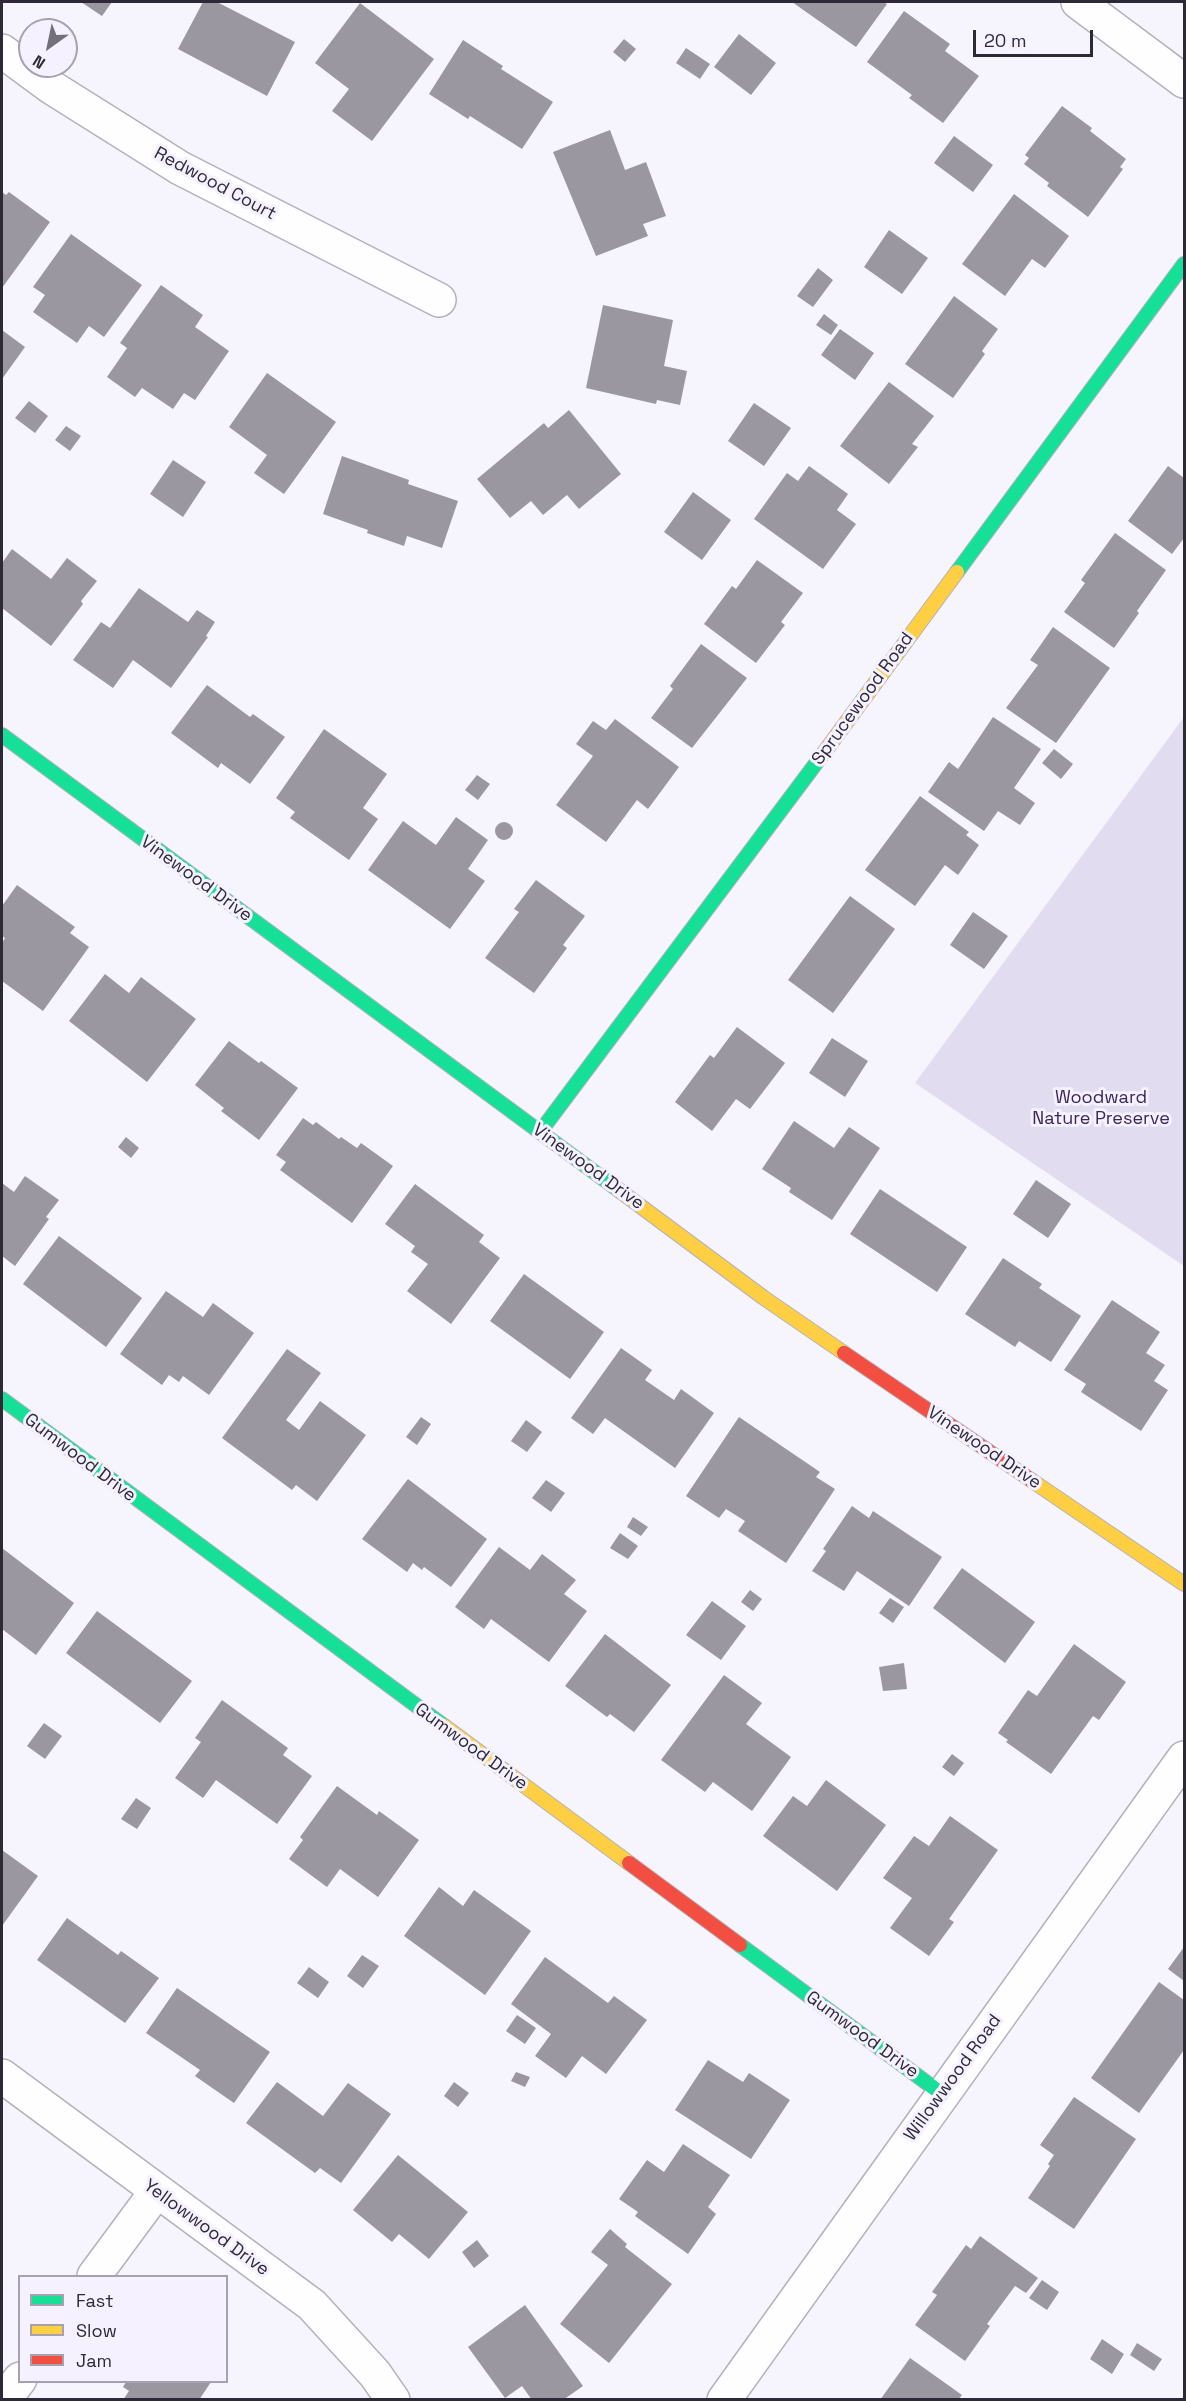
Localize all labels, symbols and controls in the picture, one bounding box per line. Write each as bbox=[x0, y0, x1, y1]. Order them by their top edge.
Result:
north arrow bbox=[18, 18, 78, 78]
scale bar bbox=[976, 18, 1096, 56]
text: 20 m bbox=[984, 29, 1027, 52]
text: N bbox=[29, 50, 49, 74]
street label: Redwood Court bbox=[150, 143, 280, 225]
street label: Sprucewood Road bbox=[808, 629, 918, 769]
street label: Vinewood Drive bbox=[136, 831, 256, 927]
park label: Woodward Nature Preserve bbox=[1032, 1087, 1170, 1130]
street label: Vinewood Drive bbox=[528, 1119, 648, 1215]
street label: Vinewood Drive bbox=[923, 1402, 1045, 1494]
street label: Gumwood Drive bbox=[20, 1409, 140, 1507]
street label: Gumwood Drive bbox=[410, 1699, 532, 1795]
street label: Gumwood Drive bbox=[801, 1987, 923, 2083]
street label: Willowwood Road bbox=[900, 2010, 1006, 2146]
street label: Yellowwood Drive bbox=[139, 2175, 273, 2281]
legend bbox=[18, 2275, 228, 2383]
text: Fast bbox=[76, 2289, 113, 2312]
text: Slow bbox=[76, 2319, 117, 2342]
text: Jam bbox=[76, 2349, 112, 2372]

